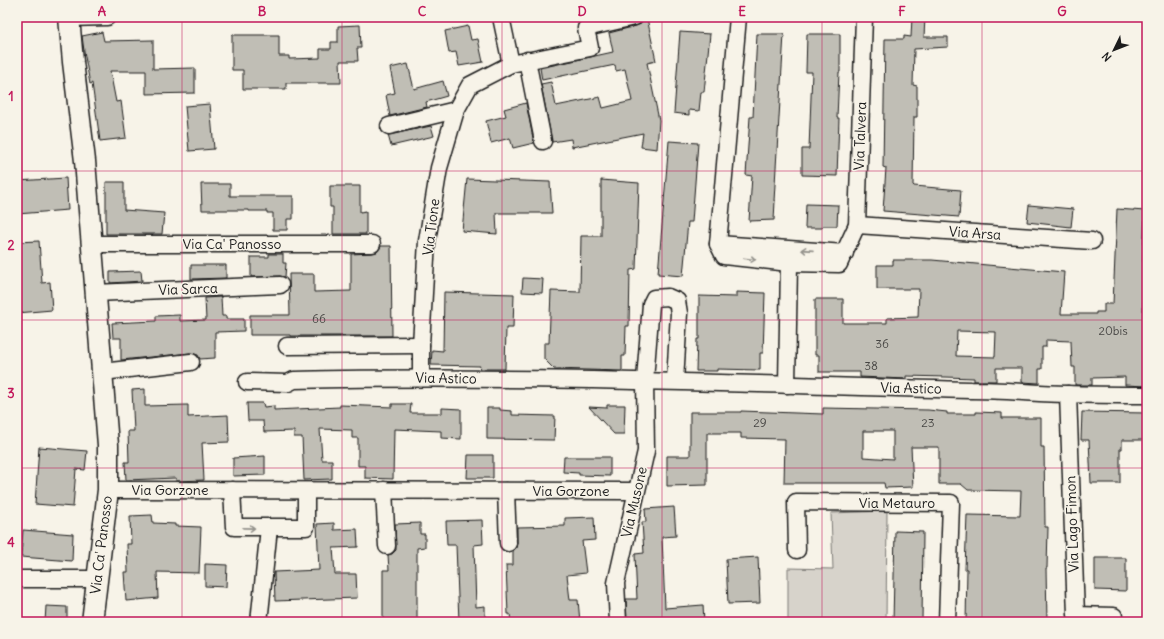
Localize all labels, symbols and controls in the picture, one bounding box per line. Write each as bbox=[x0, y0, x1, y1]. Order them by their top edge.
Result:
text: A bbox=[98, 3, 107, 20]
text: B bbox=[258, 3, 267, 20]
text: C bbox=[418, 3, 427, 20]
text: D bbox=[577, 3, 587, 20]
text: E bbox=[738, 3, 746, 20]
text: F bbox=[898, 3, 906, 20]
text: G bbox=[1057, 3, 1067, 20]
north arrow bbox=[1094, 30, 1134, 70]
text: N bbox=[1099, 49, 1114, 64]
text: 1 bbox=[8, 88, 14, 105]
street label: Via Talvera bbox=[850, 101, 870, 171]
street label: Via Tione bbox=[419, 198, 443, 256]
street label: Via Arsa bbox=[948, 222, 1002, 244]
street label: Via Ca' Panosso bbox=[183, 235, 282, 253]
text: 2 bbox=[7, 237, 15, 254]
one-way arrow bbox=[801, 247, 814, 254]
one-way arrow bbox=[743, 255, 756, 263]
street label: Via Sarca bbox=[158, 279, 218, 299]
house number: 66 bbox=[312, 311, 326, 326]
house number: 20bis bbox=[1098, 323, 1128, 338]
house number: 36 bbox=[875, 336, 889, 351]
house number: 38 bbox=[864, 358, 878, 373]
street label: Via Astico bbox=[415, 368, 477, 388]
street label: Via Astico bbox=[880, 378, 942, 398]
text: 3 bbox=[7, 385, 15, 402]
house number: 29 bbox=[753, 415, 767, 430]
house number: 23 bbox=[921, 415, 935, 430]
street label: Via Musone bbox=[617, 465, 651, 539]
street label: Via Lago Fimon bbox=[1061, 475, 1083, 573]
street label: Via Gorzone bbox=[132, 481, 209, 499]
street label: Via Gorzone bbox=[533, 482, 610, 500]
street label: Via Metauro bbox=[859, 494, 935, 512]
street label: Via Ca' Panosso bbox=[86, 495, 116, 595]
one-way arrow bbox=[242, 524, 255, 532]
text: 4 bbox=[7, 534, 15, 551]

